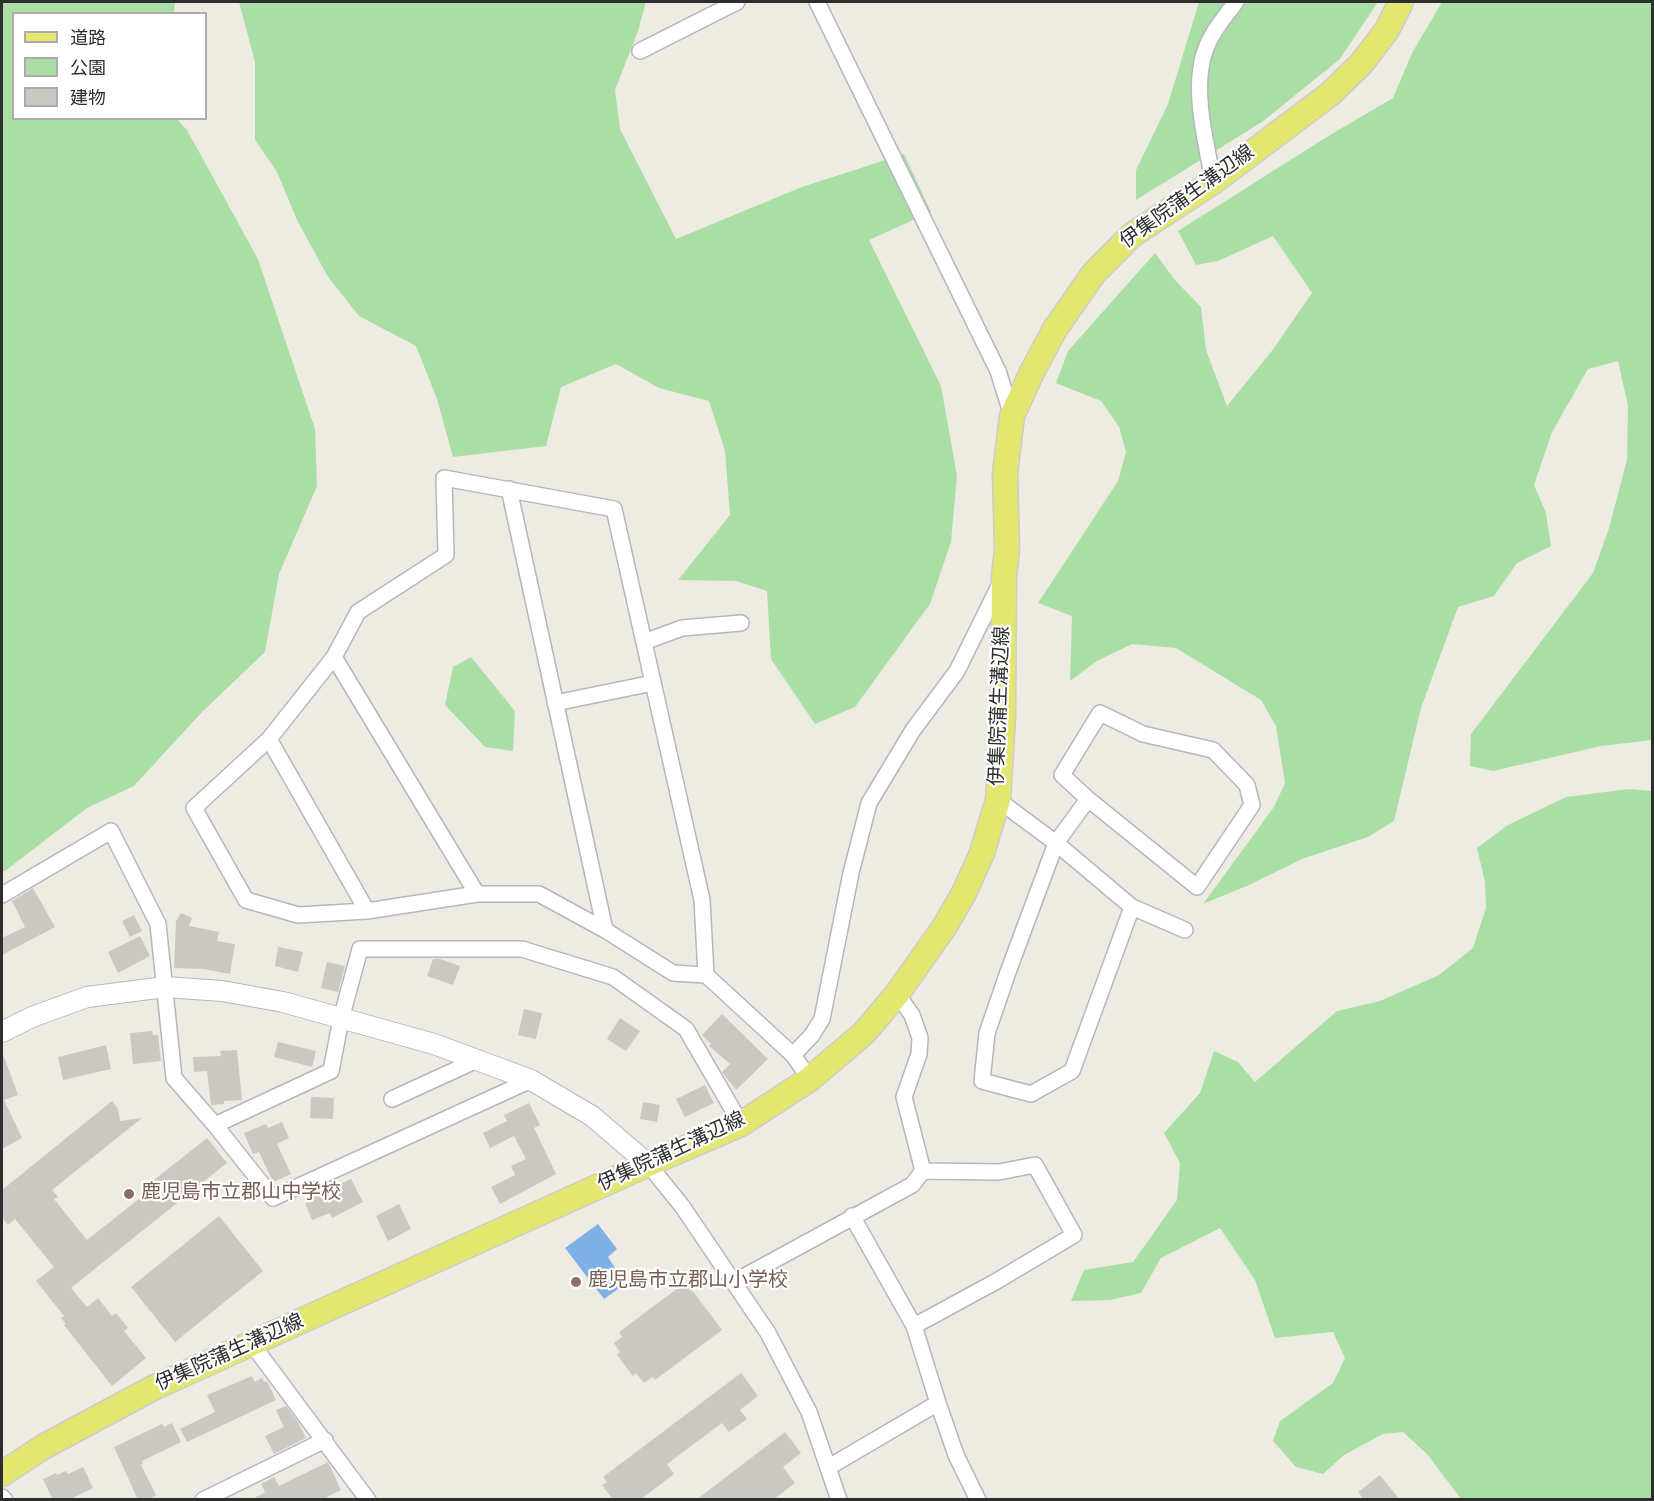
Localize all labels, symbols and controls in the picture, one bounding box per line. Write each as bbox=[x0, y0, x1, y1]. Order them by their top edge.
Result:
legend bbox=[12, 12, 207, 120]
text: 道路 bbox=[70, 26, 106, 51]
text: 公園 bbox=[70, 56, 106, 81]
text: 建物 bbox=[70, 86, 106, 111]
street label: 伊集院蒲生溝辺線 bbox=[1116, 141, 1260, 255]
street label: 伊集院蒲生溝辺線 bbox=[986, 626, 1016, 786]
street label: 伊集院蒲生溝辺線 bbox=[594, 1108, 750, 1198]
place label: 鹿児島市立郡山中学校 bbox=[141, 1182, 341, 1206]
marker: 鹿児島市立郡山中学校 bbox=[122, 1187, 136, 1201]
place label: 鹿児島市立郡山小学校 bbox=[588, 1270, 788, 1294]
marker: 鹿児島市立郡山小学校 bbox=[569, 1275, 583, 1289]
street label: 伊集院蒲生溝辺線 bbox=[152, 1310, 308, 1398]

